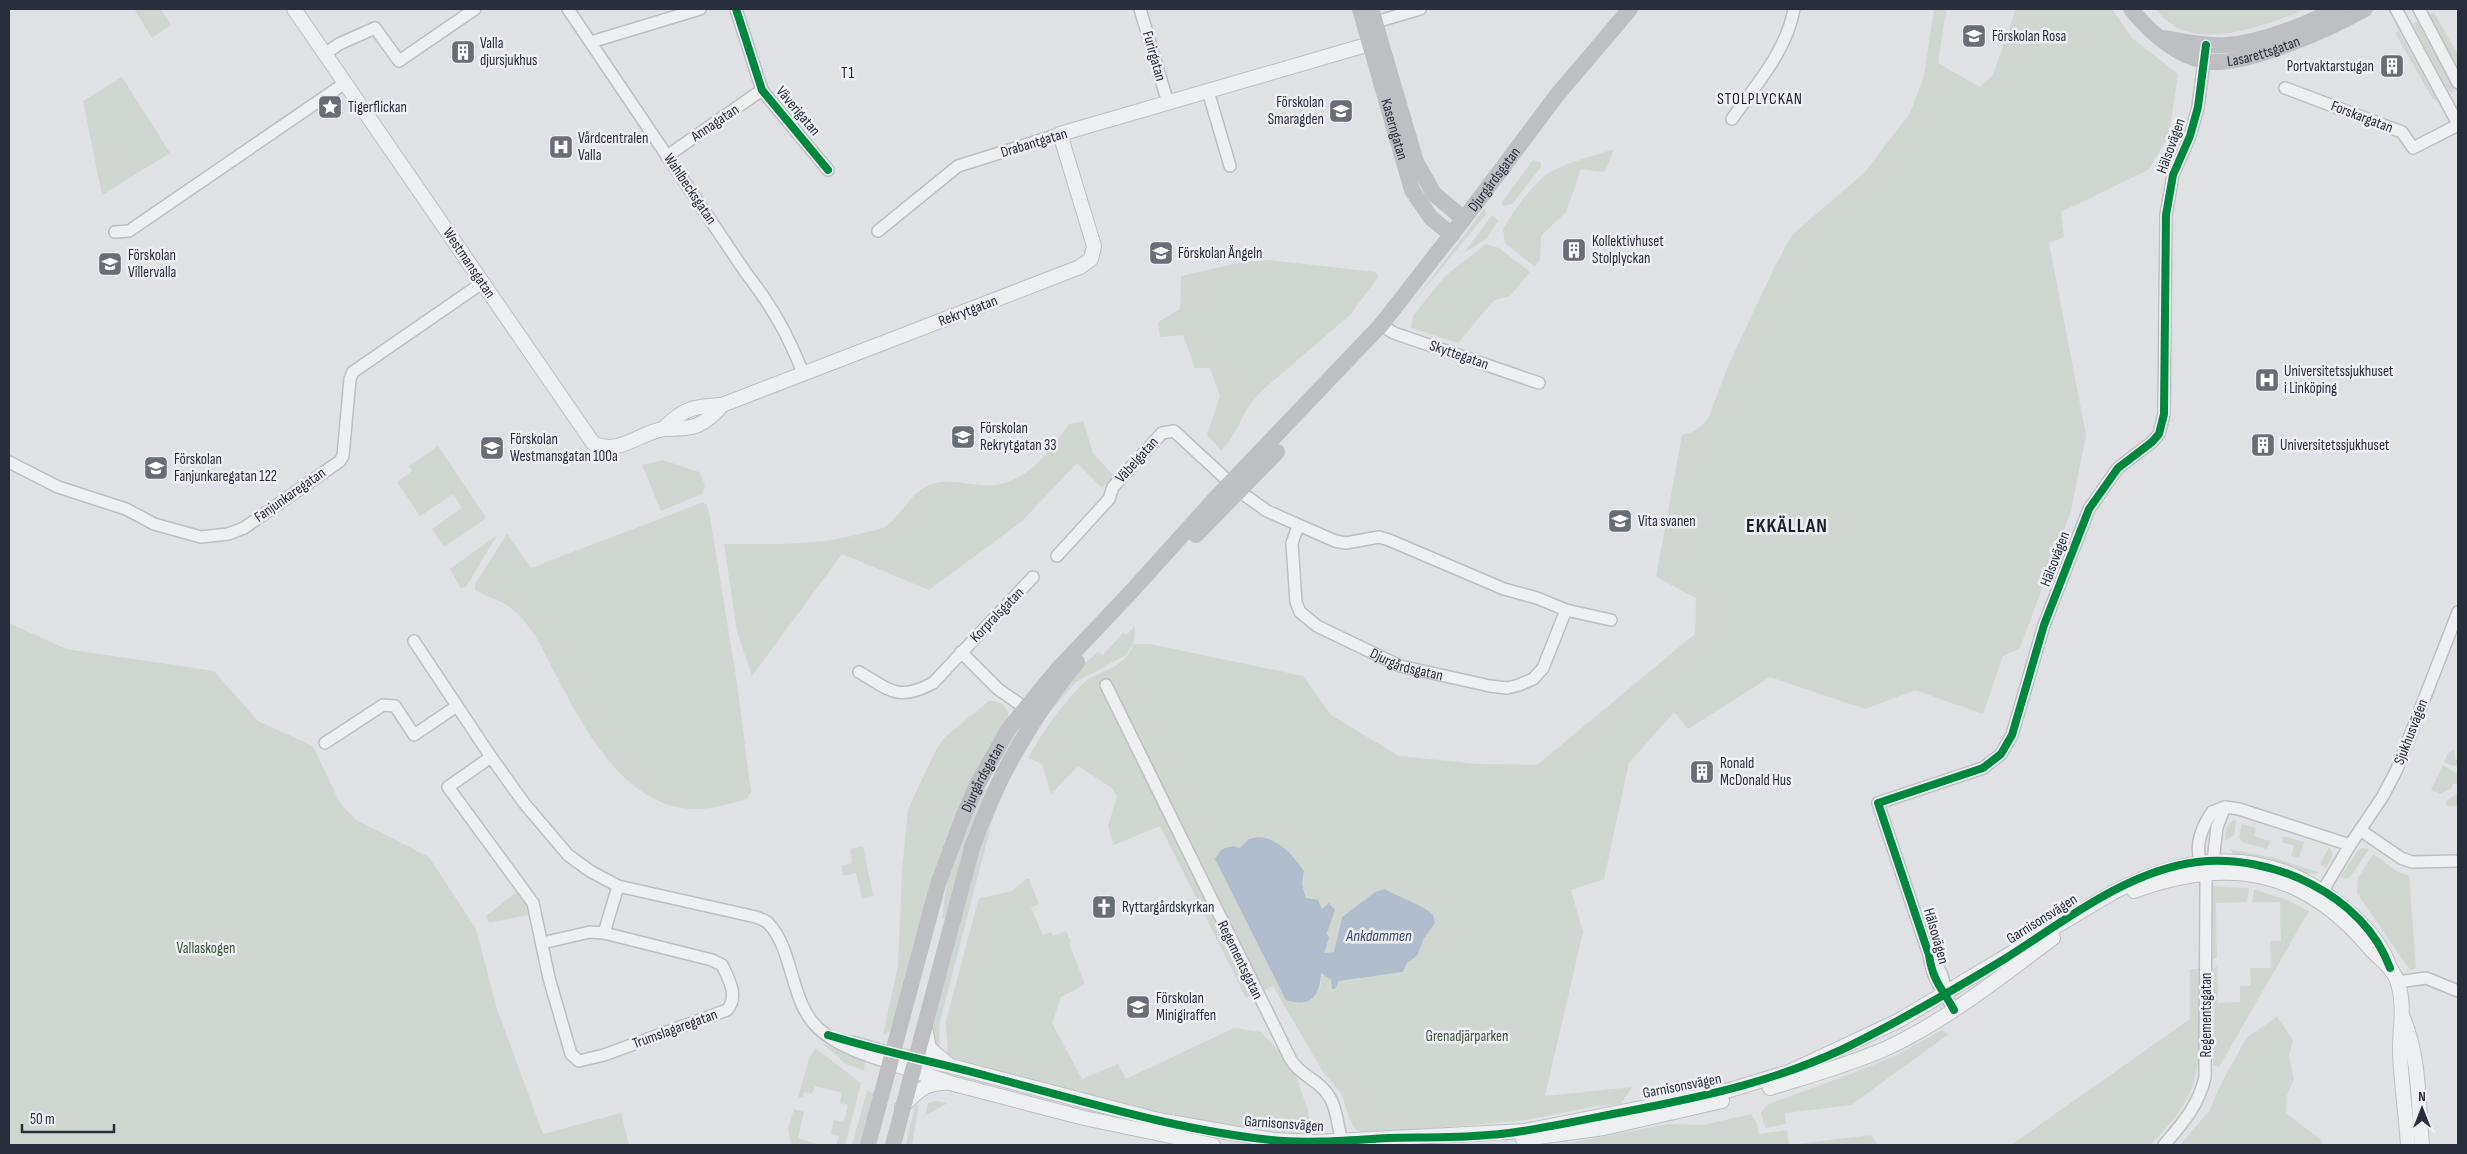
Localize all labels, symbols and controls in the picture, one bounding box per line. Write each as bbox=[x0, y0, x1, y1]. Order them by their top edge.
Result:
school or university icon: Förskolan Rosa bbox=[1961, 23, 1987, 49]
place label: Förskolan Rosa bbox=[1992, 27, 2067, 46]
street label: Furirgatan bbox=[1138, 29, 1170, 83]
street label: Lasarettsgatan bbox=[2226, 31, 2303, 71]
place label: Valla djursjukhus bbox=[480, 34, 537, 70]
building icon: Valla djursjukhus bbox=[450, 39, 476, 65]
building icon: Portvaktarstugan bbox=[2379, 53, 2405, 79]
place label: Portvaktarstugan bbox=[2287, 57, 2374, 76]
district label: T1 bbox=[841, 64, 855, 83]
street label: Väverigatan bbox=[772, 82, 824, 140]
district label: STOLPLYCKAN bbox=[1717, 90, 1803, 109]
place label: Förskolan Smaragden bbox=[1268, 93, 1324, 129]
place icon: Tigerflickan bbox=[317, 94, 343, 120]
street label: Kaserngatan bbox=[1377, 96, 1412, 162]
street label: Forskargatan bbox=[2328, 97, 2396, 137]
place label: Tigerflickan bbox=[348, 98, 407, 117]
school or university icon: Förskolan Smaragden bbox=[1328, 98, 1354, 124]
street label: Annagatan bbox=[687, 100, 743, 146]
street label: Hälsovägen bbox=[2152, 116, 2190, 176]
street label: Drabantgatan bbox=[998, 124, 1070, 162]
place label: Vårdcentralen Valla bbox=[578, 129, 649, 165]
hospital icon: Vårdcentralen Valla bbox=[548, 134, 574, 160]
street label: Djurgårdsgatan bbox=[1464, 143, 1524, 215]
street label: Wahlbecksgatan bbox=[659, 150, 721, 228]
street label: Westmansgatan bbox=[439, 224, 499, 302]
place label: Kollektivhuset Stolplyckan bbox=[1592, 232, 1664, 268]
building icon: Kollektivhuset Stolplyckan bbox=[1561, 237, 1587, 263]
school or university icon: Förskolan Ängeln bbox=[1148, 240, 1174, 266]
place label: Förskolan Ängeln bbox=[1178, 244, 1263, 263]
place label: Förskolan Villervalla bbox=[128, 246, 177, 282]
school or university icon: Förskolan Villervalla bbox=[97, 251, 123, 277]
street label: Rekrytgatan bbox=[936, 291, 1000, 331]
street label: Skyttegatan bbox=[1427, 336, 1491, 374]
place label: Universitetssjukhuset i Linköping bbox=[2284, 362, 2394, 398]
hospital icon: Universitetssjukhuset i Linköping bbox=[2254, 367, 2280, 393]
place label: Förskolan Rekrytgatan 33 bbox=[980, 419, 1057, 455]
school or university icon: Förskolan Rekrytgatan 33 bbox=[950, 424, 976, 450]
place label: Förskolan Westmansgatan 100a bbox=[510, 430, 618, 466]
building icon: Universitetssjukhuset bbox=[2250, 432, 2276, 458]
street label: Väbelgatan bbox=[1111, 433, 1163, 487]
school or university icon: Förskolan Westmansgatan 100a bbox=[479, 435, 505, 461]
place label: Universitetssjukhuset bbox=[2280, 436, 2390, 455]
place label: Förskolan Fanjunkaregatan 122 bbox=[174, 450, 277, 486]
school or university icon: Förskolan Fanjunkaregatan 122 bbox=[143, 455, 169, 481]
street label: Fanjunkaregatan bbox=[251, 463, 329, 527]
school or university icon: Vita svanen bbox=[1607, 508, 1633, 534]
place label: Vita svanen bbox=[1638, 512, 1696, 531]
district label: EKKÄLLAN bbox=[1746, 514, 1828, 538]
street label: Hälsovägen bbox=[2036, 529, 2074, 589]
street label: Korpralsgatan bbox=[966, 583, 1028, 647]
street label: Djurgårdsgatan bbox=[1367, 644, 1445, 685]
street label: Sjukhusvägen bbox=[2390, 696, 2432, 768]
street label: Djurgårdsgatan bbox=[957, 739, 1008, 815]
place label: Ronald McDonald Hus bbox=[1720, 754, 1791, 790]
building icon: Ronald McDonald Hus bbox=[1689, 759, 1715, 785]
street label: Garnisonsvägen bbox=[2003, 890, 2081, 948]
church icon: Ryttargårdskyrkan bbox=[1091, 894, 1117, 920]
place label: Ryttargårdskyrkan bbox=[1122, 898, 1214, 917]
street label: Hälsovägen bbox=[1919, 906, 1953, 966]
street label: Regementsgatan bbox=[1213, 918, 1267, 1002]
water label: Ankdammen bbox=[1345, 927, 1412, 946]
park label: Vallaskogen bbox=[177, 939, 235, 958]
street label: Regementsgatan bbox=[2197, 973, 2216, 1057]
place label: Förskolan Minigiraffen bbox=[1156, 989, 1216, 1025]
school or university icon: Förskolan Minigiraffen bbox=[1125, 994, 1151, 1020]
street label: Trumslagaregatan bbox=[630, 1005, 720, 1053]
park label: Grenadjärparken bbox=[1425, 1027, 1509, 1046]
street label: Garnisonsvägen bbox=[1641, 1069, 1723, 1103]
north arrow bbox=[2397, 1084, 2447, 1134]
text: N bbox=[2418, 1088, 2426, 1105]
scale bar bbox=[22, 1102, 115, 1134]
text: 50 m bbox=[30, 1110, 55, 1129]
street label: Garnisonsvägen bbox=[1244, 1112, 1324, 1136]

